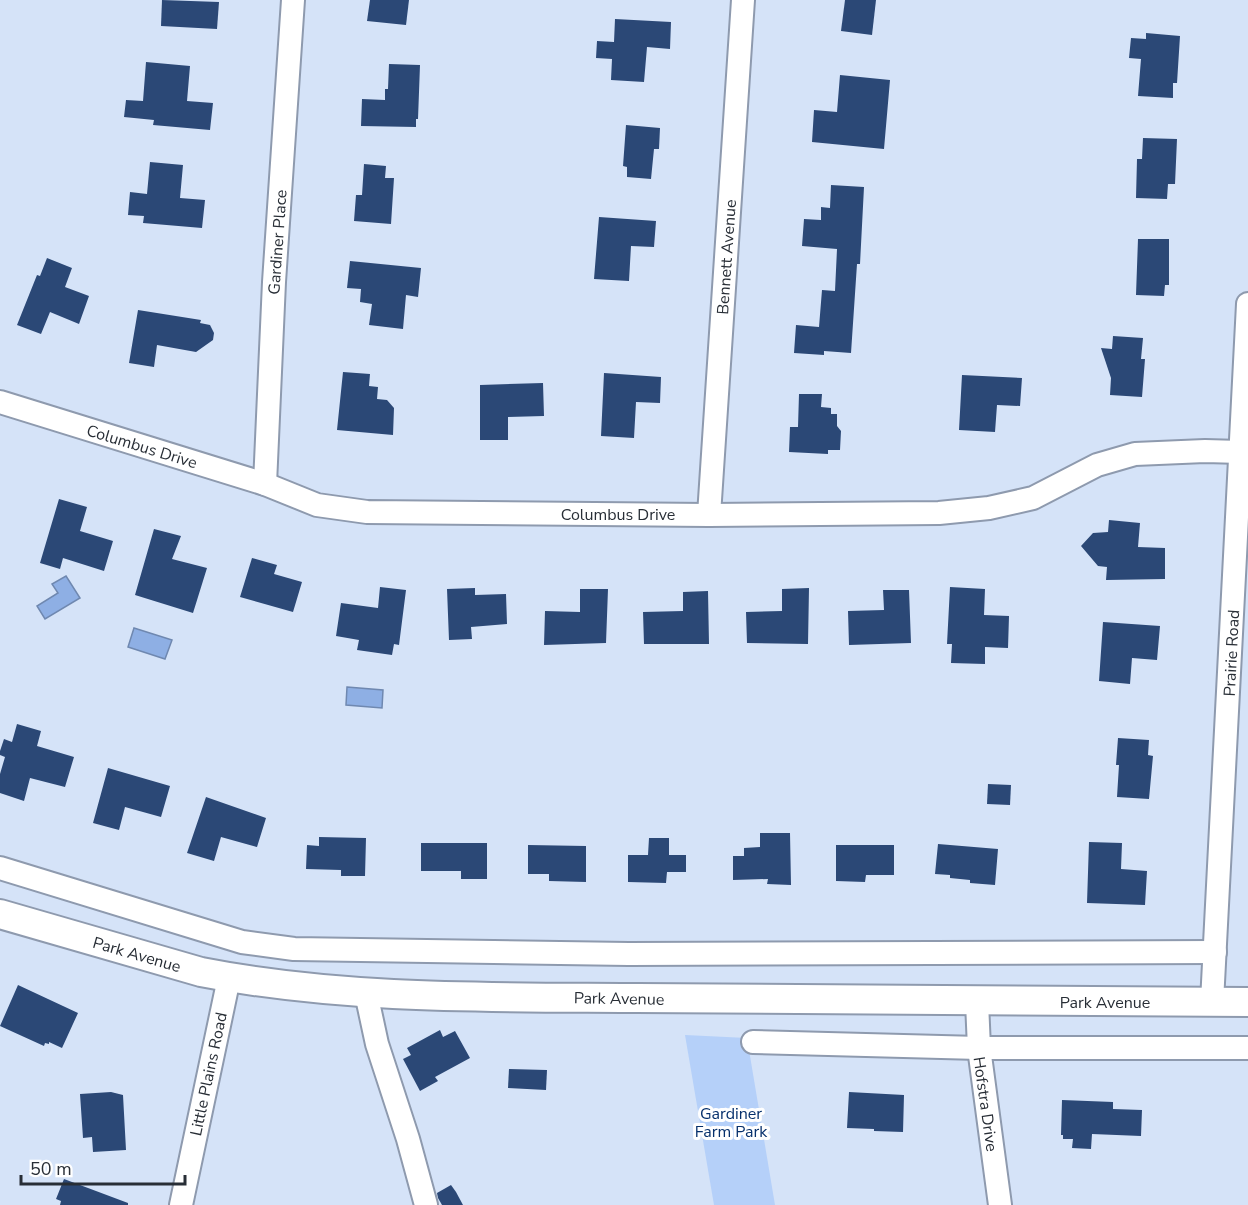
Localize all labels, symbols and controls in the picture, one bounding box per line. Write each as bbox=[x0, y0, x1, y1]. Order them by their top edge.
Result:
street label: Gardiner Place bbox=[263, 189, 293, 295]
street label: Bennett Avenue bbox=[712, 199, 742, 315]
street label: Columbus Drive bbox=[84, 420, 200, 474]
street label: Columbus Drive bbox=[561, 504, 675, 526]
street label: Prairie Road bbox=[1219, 609, 1245, 697]
street label: Park Avenue bbox=[90, 932, 183, 978]
street label: Park Avenue bbox=[574, 987, 664, 1011]
street label: Park Avenue bbox=[1060, 992, 1150, 1014]
street label: Little Plains Road bbox=[185, 1010, 233, 1138]
street label: Hofstra Drive bbox=[967, 1055, 1003, 1153]
park label: Gardiner Farm Park bbox=[695, 1103, 768, 1143]
scale bar bbox=[21, 1148, 184, 1186]
text: 50 m bbox=[30, 1157, 72, 1181]

